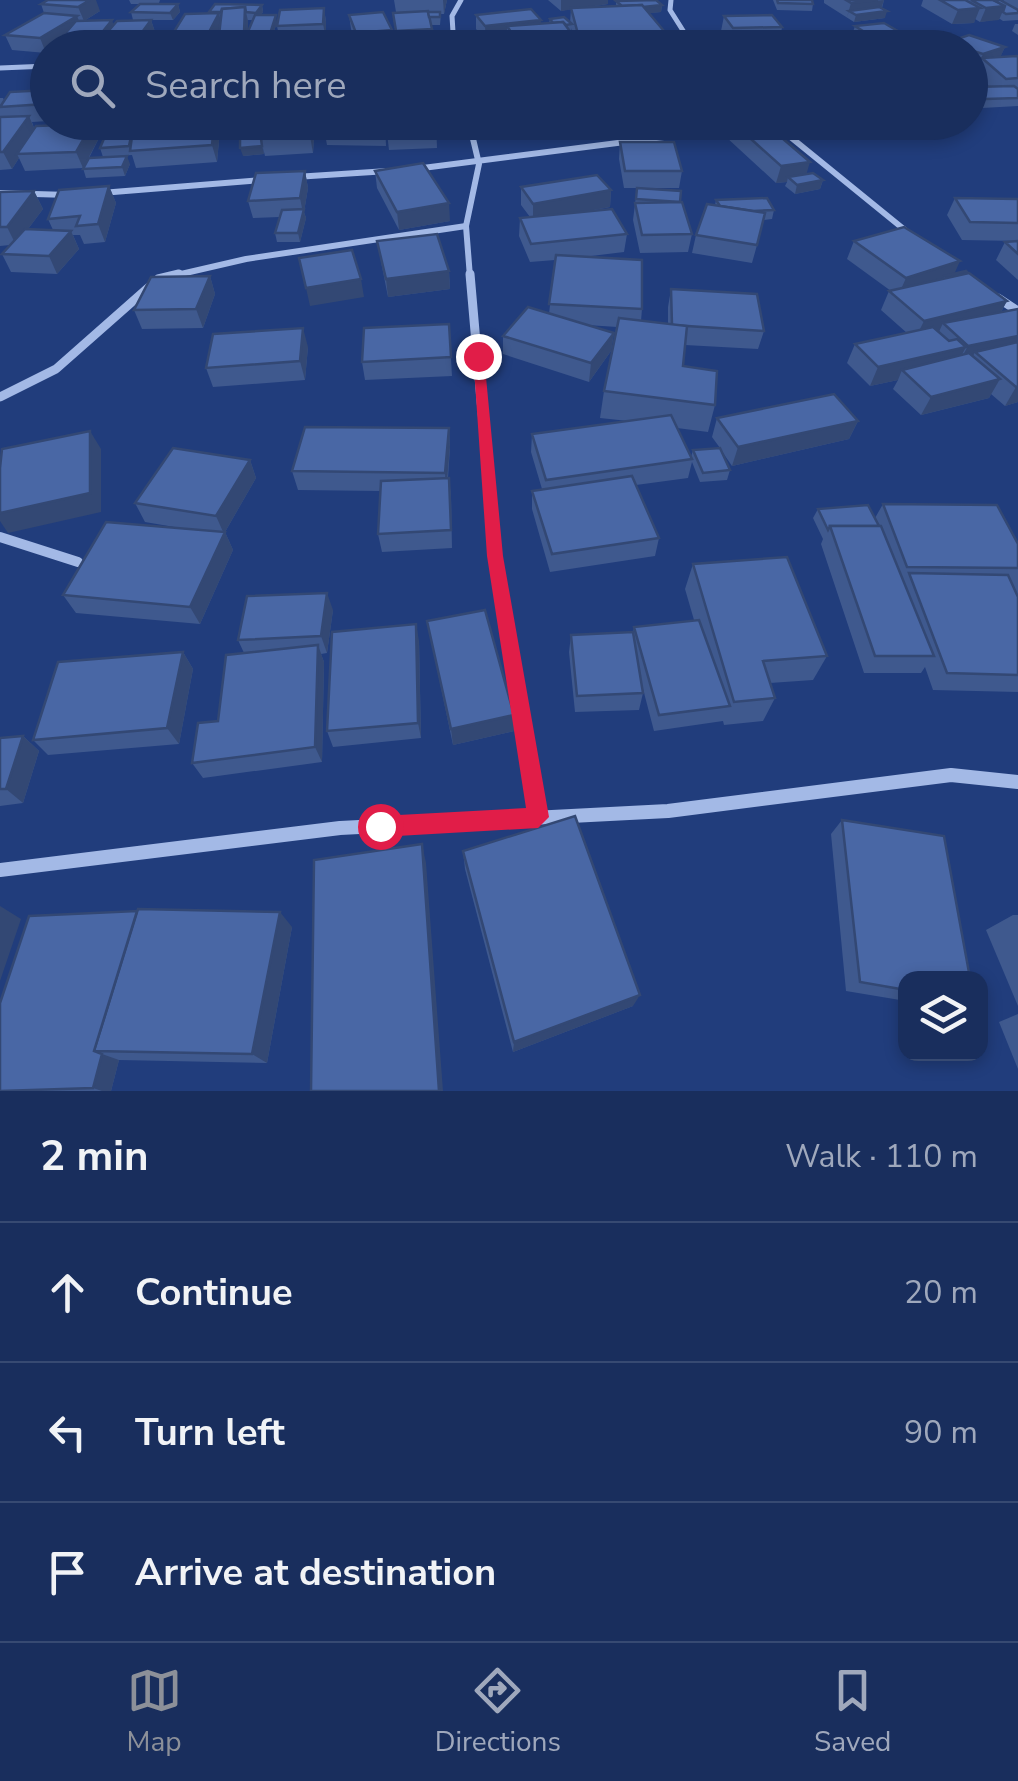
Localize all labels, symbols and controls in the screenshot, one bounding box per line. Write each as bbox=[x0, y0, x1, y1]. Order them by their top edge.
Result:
search box bbox=[30, 30, 988, 140]
icon: search bbox=[65, 58, 120, 113]
text: Search here bbox=[145, 60, 346, 111]
route end bbox=[456, 334, 502, 380]
route start bbox=[358, 804, 404, 850]
map controls bbox=[898, 971, 988, 1061]
button: layers bbox=[898, 971, 988, 1061]
text: 2 min bbox=[40, 1128, 149, 1185]
text: Walk · 110 m bbox=[785, 1135, 978, 1178]
icon: ahead bbox=[40, 1265, 95, 1320]
text: Continue bbox=[135, 1267, 293, 1318]
text: 20 m bbox=[904, 1271, 978, 1314]
icon: left bbox=[40, 1405, 95, 1460]
text: Turn left bbox=[135, 1407, 285, 1458]
text: 90 m bbox=[904, 1411, 978, 1454]
icon: arrive bbox=[40, 1545, 95, 1600]
text: Arrive at destination bbox=[135, 1547, 496, 1598]
tab: Map bbox=[127, 1663, 182, 1761]
tab: Directions bbox=[435, 1663, 561, 1761]
tab: Saved bbox=[814, 1663, 891, 1761]

